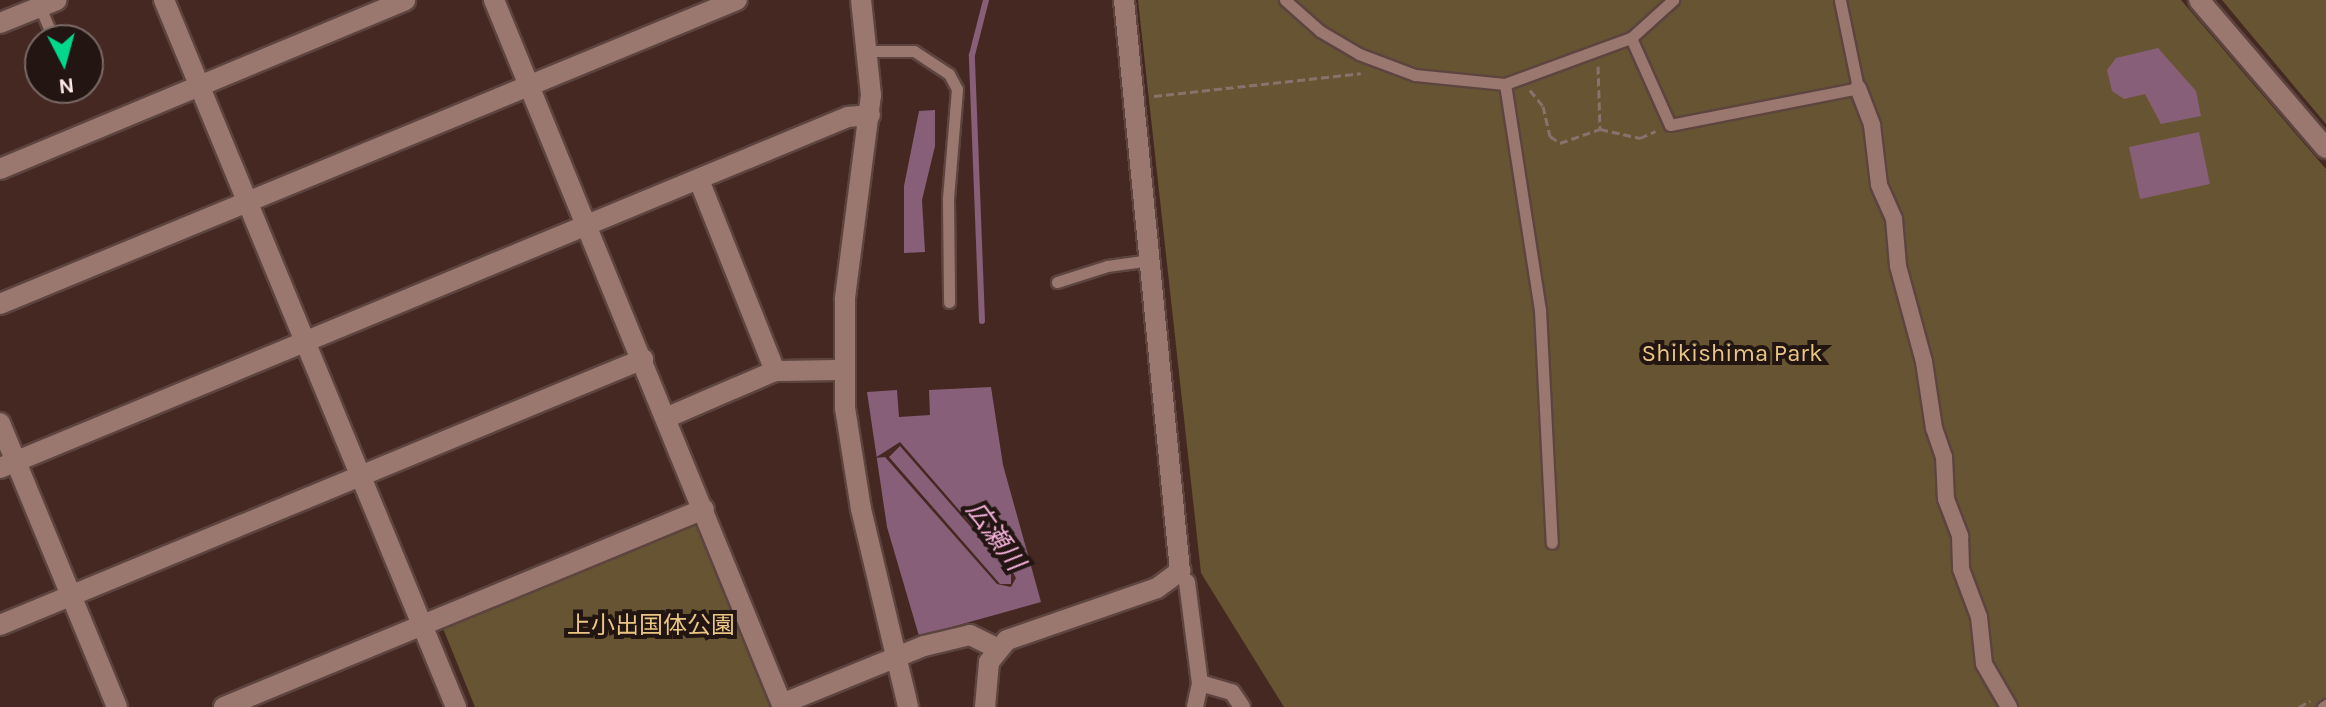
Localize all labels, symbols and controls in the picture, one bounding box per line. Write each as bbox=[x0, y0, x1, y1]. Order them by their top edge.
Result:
north arrow bbox=[24, 24, 104, 104]
text: N bbox=[57, 72, 76, 100]
park label: Shikishima Park bbox=[1641, 340, 1823, 368]
water label: 広瀬川 bbox=[959, 495, 1031, 577]
park label: 上小出国体公園 bbox=[567, 612, 735, 640]

